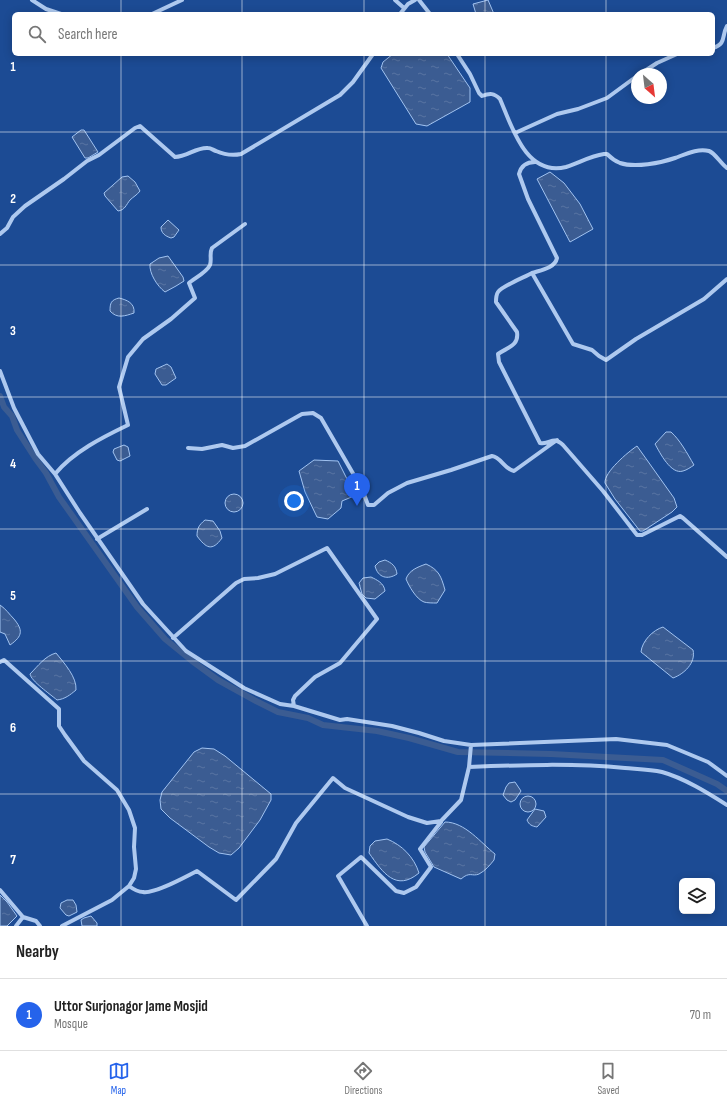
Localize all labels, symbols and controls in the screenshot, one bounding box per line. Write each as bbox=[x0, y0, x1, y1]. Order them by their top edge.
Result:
search box bbox=[12, 12, 715, 56]
icon: search bbox=[26, 23, 48, 45]
text: Search here bbox=[58, 25, 118, 44]
text: 1 bbox=[10, 59, 16, 75]
north arrow bbox=[631, 68, 667, 104]
text: 2 bbox=[10, 191, 16, 207]
text: 3 bbox=[10, 323, 16, 339]
text: 4 bbox=[10, 456, 16, 472]
pin: 1 bbox=[344, 473, 370, 506]
your location bbox=[284, 491, 304, 511]
text: 5 bbox=[10, 588, 16, 604]
text: 6 bbox=[10, 720, 16, 736]
text: 7 bbox=[10, 852, 16, 868]
map controls bbox=[679, 878, 715, 914]
button: layers bbox=[679, 878, 715, 914]
text: Nearby bbox=[16, 942, 59, 962]
text: Uttor Surjonagor Jame Mosjid bbox=[54, 997, 208, 1016]
text: 1 bbox=[26, 1007, 32, 1023]
text: 70 m bbox=[690, 1007, 711, 1023]
text: Mosque bbox=[54, 1016, 88, 1032]
tab: Map bbox=[108, 1060, 130, 1097]
tab: Directions bbox=[345, 1060, 382, 1097]
tab: Saved bbox=[597, 1060, 619, 1097]

